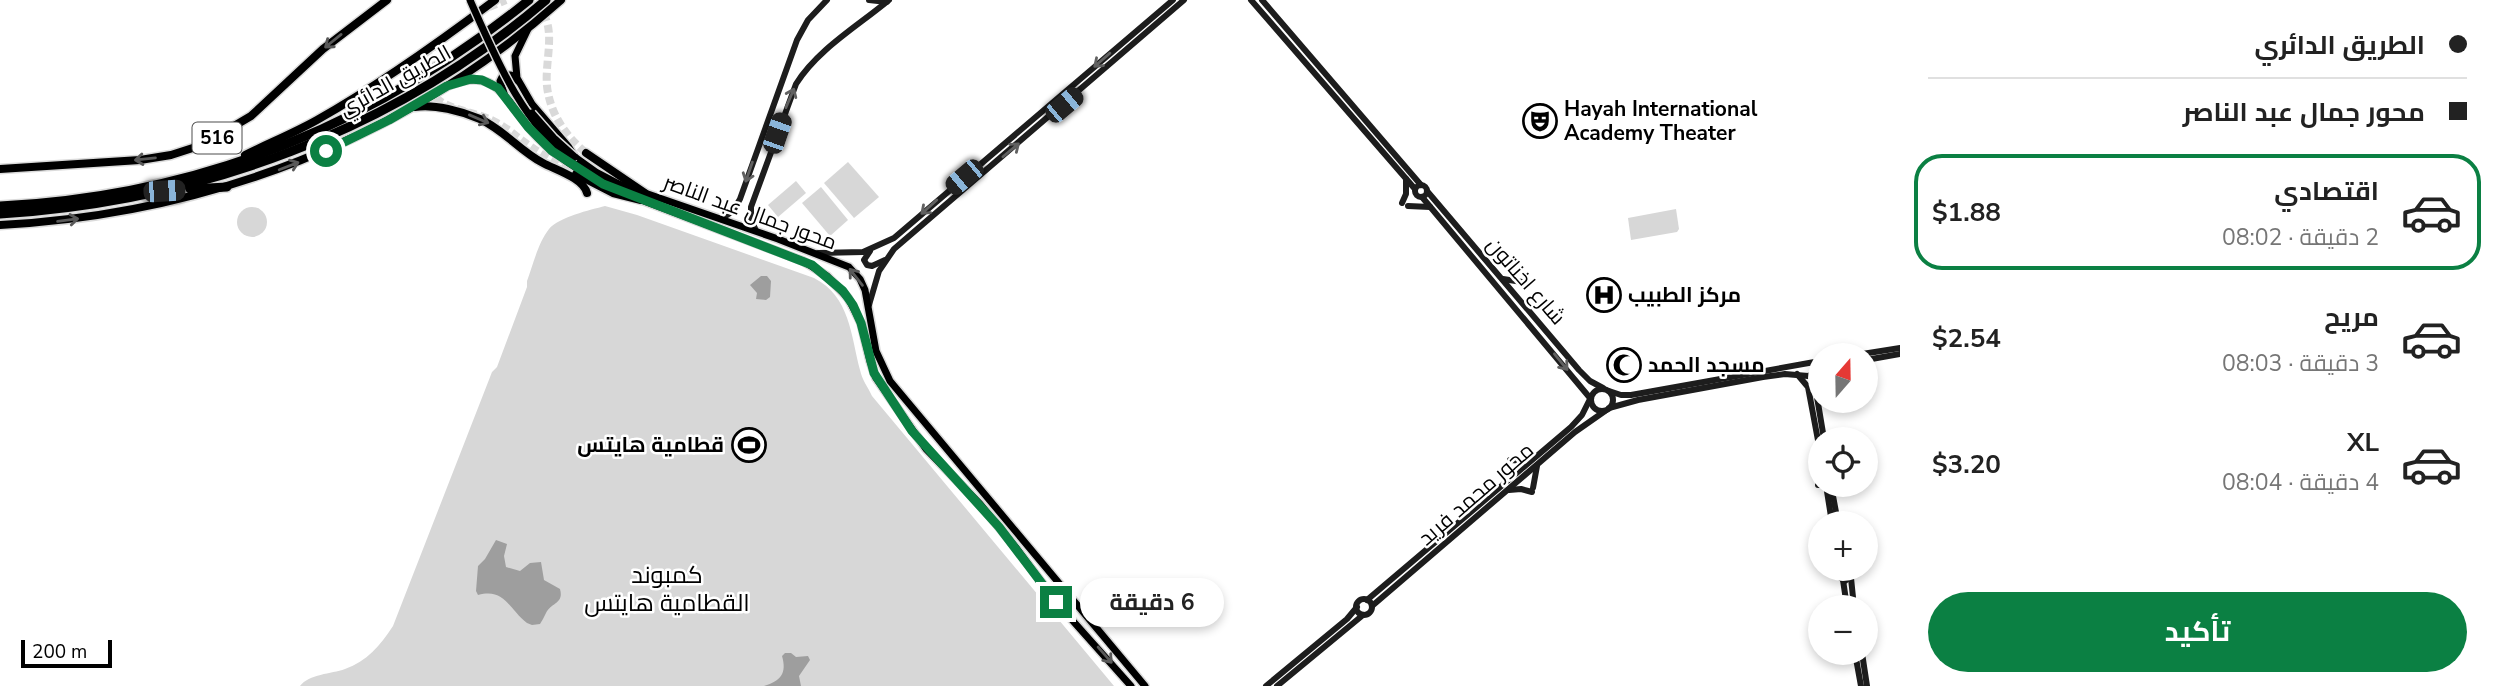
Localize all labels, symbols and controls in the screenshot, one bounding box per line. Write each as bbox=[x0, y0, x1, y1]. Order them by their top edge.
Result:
text: الطريق الدائري bbox=[2254, 28, 2425, 63]
one-way arrow bbox=[324, 33, 342, 49]
street label: الطريق الدائري bbox=[334, 39, 457, 125]
one-way arrow bbox=[1094, 52, 1112, 68]
car bbox=[1042, 83, 1087, 127]
one-way arrow bbox=[785, 87, 798, 109]
place label: Hayah International Academy Theater bbox=[1564, 95, 1758, 147]
text: محور جمال عبد الناصر bbox=[2183, 95, 2425, 130]
theatre icon: Hayah International Academy Theater bbox=[1521, 102, 1559, 140]
car bbox=[761, 110, 794, 156]
one-way arrow bbox=[467, 114, 489, 127]
road number: 516 bbox=[192, 122, 242, 154]
route start bbox=[310, 135, 342, 167]
one-way arrow bbox=[1002, 142, 1020, 158]
one-way arrow bbox=[134, 152, 156, 165]
car bbox=[942, 155, 987, 199]
one-way arrow bbox=[277, 159, 299, 172]
one-way arrow bbox=[742, 161, 754, 183]
street label: محور جمال عبد الناصر bbox=[659, 167, 841, 256]
text: اقتصادي bbox=[2274, 174, 2379, 209]
car bbox=[143, 179, 186, 203]
icon: car bbox=[2400, 181, 2463, 244]
text: $1.88 bbox=[1932, 195, 2001, 230]
one-way arrow bbox=[920, 199, 938, 215]
one-way arrow bbox=[56, 214, 79, 227]
text: 2 دقيقة · 08:02 bbox=[2222, 222, 2379, 253]
street label: شارع اخناتون bbox=[1480, 231, 1572, 331]
one-way arrow bbox=[848, 268, 863, 286]
hospital icon: مركز الطبيب bbox=[1585, 276, 1623, 314]
place label: مركز الطبيب bbox=[1628, 281, 1741, 309]
text: مريح bbox=[2324, 300, 2379, 335]
icon: car bbox=[2400, 307, 2463, 370]
text: $2.54 bbox=[1932, 321, 2001, 356]
north arrow bbox=[1808, 343, 1878, 413]
map controls bbox=[1808, 343, 1878, 665]
mosque icon: مسجد الحمد bbox=[1605, 346, 1643, 384]
text: 3 دقيقة · 08:03 bbox=[2222, 348, 2379, 379]
place label: مسجد الحمد bbox=[1648, 351, 1765, 379]
one-way arrow bbox=[1553, 352, 1569, 370]
text: XL bbox=[2347, 425, 2379, 460]
sports icon: قطامية هايتس bbox=[730, 426, 768, 464]
button: locate bbox=[1808, 427, 1878, 497]
place label: قطامية هايتس bbox=[577, 431, 724, 459]
icon: car bbox=[2400, 433, 2463, 496]
street label: محور محمد فريد bbox=[1413, 436, 1539, 552]
text: $3.20 bbox=[1932, 447, 2001, 482]
text: 4 دقيقة · 08:04 bbox=[2222, 467, 2379, 498]
button: + bbox=[1808, 511, 1878, 581]
district label: كمبوند القطامية هايتس bbox=[584, 559, 750, 619]
callout: 6 دقيقة bbox=[1080, 578, 1224, 626]
route end bbox=[1040, 586, 1072, 618]
text: 6 دقيقة bbox=[1109, 587, 1195, 618]
button: تأكيد bbox=[1928, 592, 2467, 672]
button: − bbox=[1808, 595, 1878, 665]
scale bar bbox=[21, 637, 112, 669]
text: 200 m bbox=[32, 639, 87, 665]
one-way arrow bbox=[1097, 646, 1113, 664]

